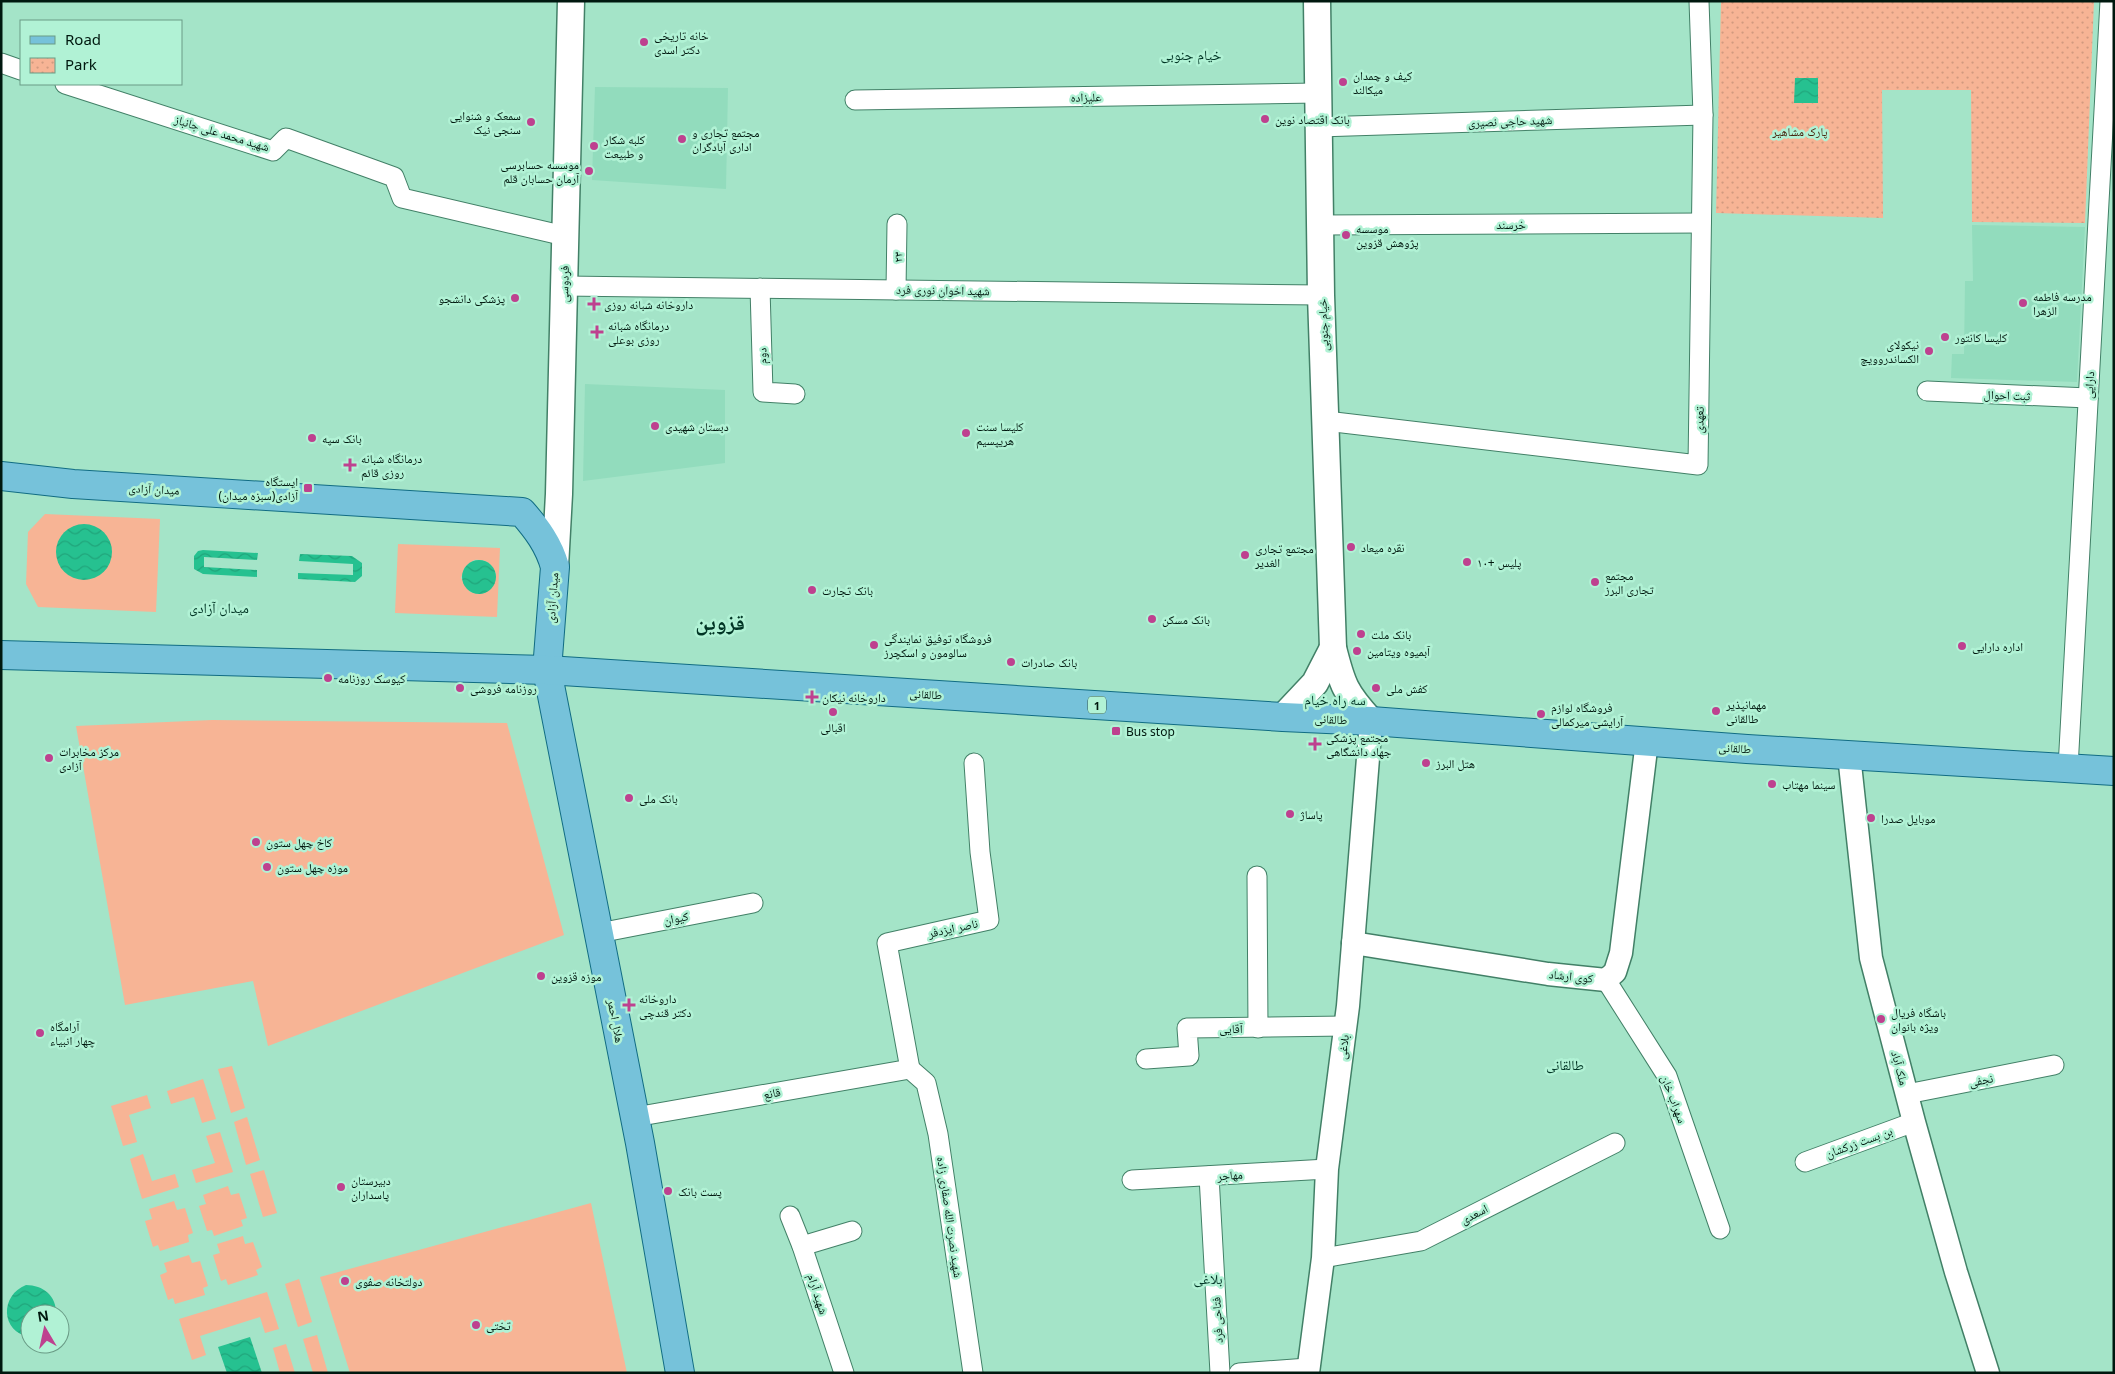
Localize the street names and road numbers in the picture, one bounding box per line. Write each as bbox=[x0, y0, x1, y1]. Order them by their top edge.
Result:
street label: علیزاده bbox=[1070, 88, 1102, 106]
street label: شهید محمد علی جانباز bbox=[172, 110, 272, 156]
street label: شهید حاجی نصیری bbox=[1467, 111, 1553, 131]
street label: خرسند bbox=[1496, 216, 1526, 233]
street label: ۲۳ bbox=[889, 252, 906, 262]
street label: فردوسی bbox=[555, 266, 573, 302]
street label: شهید اخوان نوری فرد bbox=[896, 281, 990, 299]
street label: خیام جنوبی bbox=[1314, 298, 1332, 351]
street label: دوم bbox=[753, 347, 771, 365]
street label: دارایی bbox=[2080, 371, 2098, 399]
street label: ثبت احوال bbox=[1983, 386, 2031, 404]
street label: تعهدی bbox=[1690, 406, 1708, 434]
street label: میدان آزادی bbox=[128, 479, 180, 499]
street label: میدان آزادی bbox=[542, 572, 562, 624]
street label: طالقانی bbox=[909, 684, 943, 704]
road number: 1 bbox=[1088, 696, 1106, 714]
street label: طالقانی bbox=[1314, 710, 1348, 728]
street label: طالقانی bbox=[1718, 738, 1752, 758]
street label: کیوان bbox=[662, 907, 690, 929]
street label: ناصر ایزدفر bbox=[926, 914, 979, 942]
street label: کوی ارشاد bbox=[1548, 965, 1594, 987]
street label: هلال احمر bbox=[603, 997, 629, 1044]
street label: آقایی bbox=[1219, 1020, 1244, 1037]
street label: بلاغی bbox=[1333, 1034, 1353, 1060]
street label: ملک آباد bbox=[1887, 1049, 1913, 1087]
street label: نجفی bbox=[1968, 1069, 1994, 1091]
street label: سهراب خان bbox=[1657, 1072, 1691, 1126]
street label: قانع bbox=[762, 1083, 782, 1103]
street label: بن بست زرکشان bbox=[1823, 1122, 1895, 1162]
street label: شهید نصرت الله صفاری زاده bbox=[933, 1155, 967, 1279]
street label: مهاجر bbox=[1216, 1166, 1243, 1184]
street label: اسعدی bbox=[1457, 1200, 1491, 1228]
street label: شهید آرام bbox=[803, 1271, 833, 1317]
street label: فتاحی فرد bbox=[1207, 1296, 1227, 1344]

